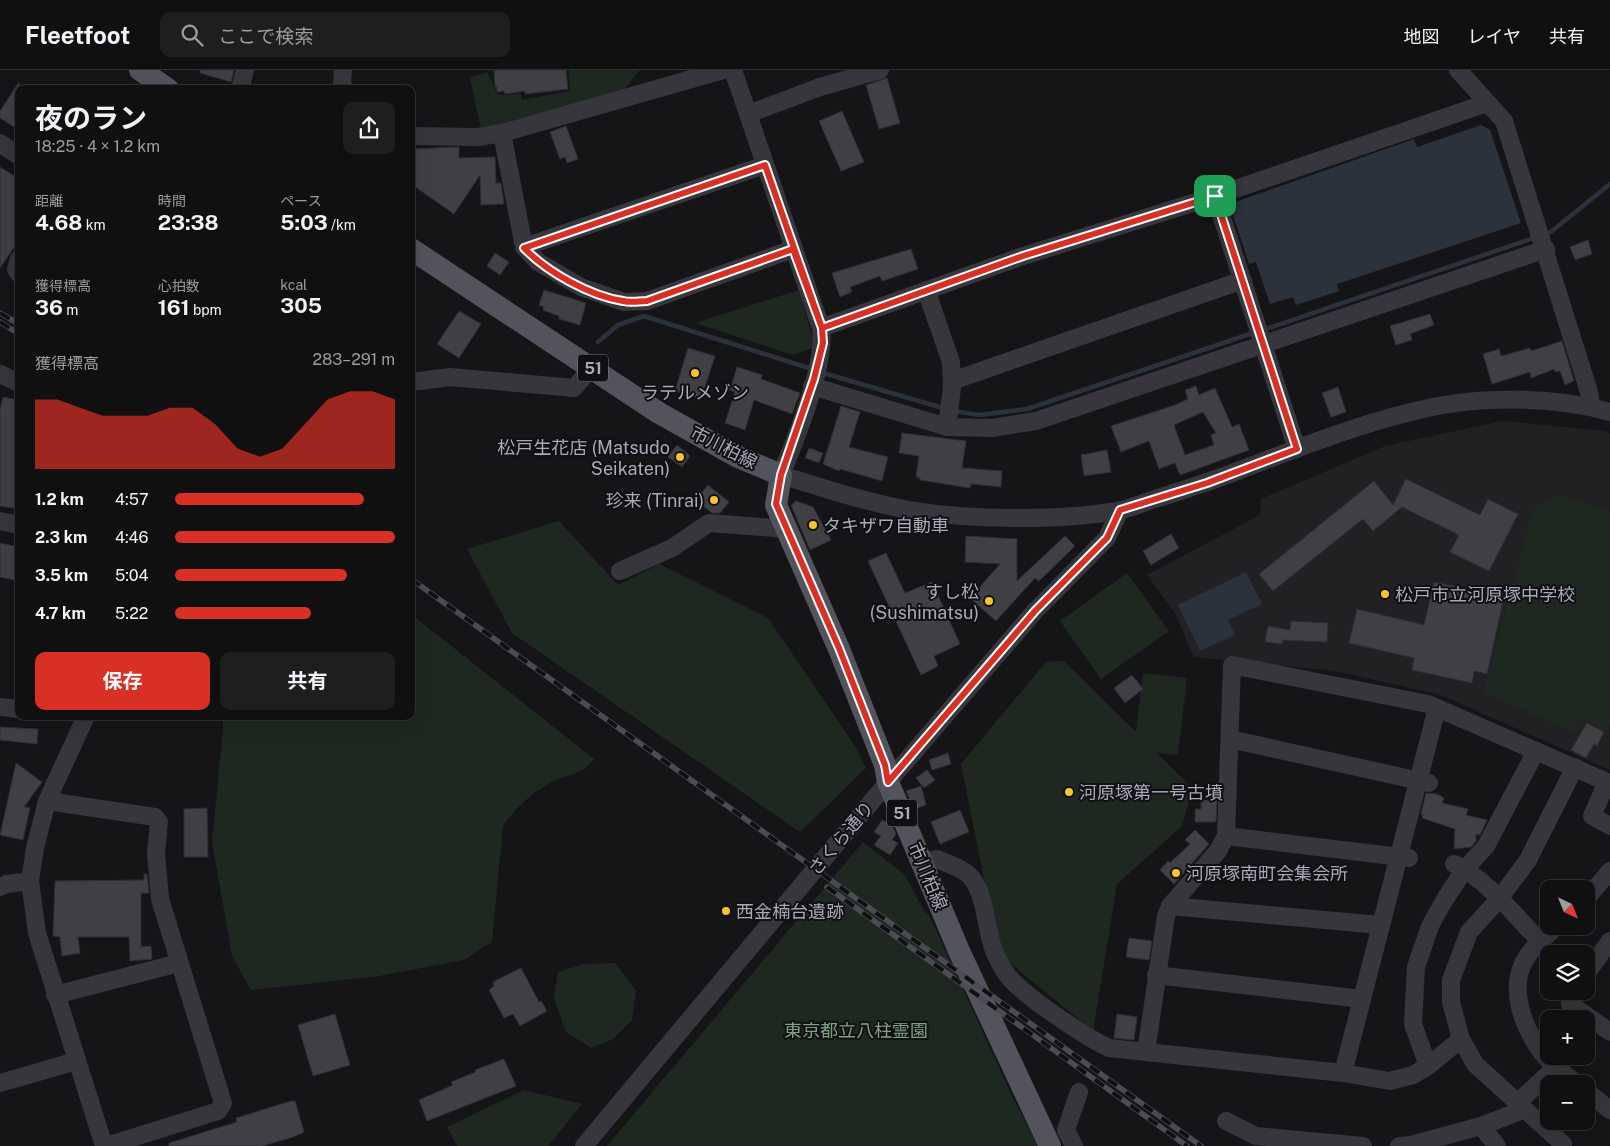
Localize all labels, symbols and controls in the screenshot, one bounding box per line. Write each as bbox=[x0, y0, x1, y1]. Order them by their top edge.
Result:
search box bbox=[160, 12, 510, 57]
text: Fleetfoot bbox=[25, 21, 130, 49]
icon: search bbox=[178, 21, 206, 49]
text: ここで検索 bbox=[218, 25, 313, 47]
text: 地図 bbox=[1404, 26, 1440, 47]
text: レイヤ bbox=[1468, 26, 1521, 47]
text: 共有 bbox=[1549, 26, 1585, 47]
text: 夜のラン bbox=[35, 101, 147, 134]
button: share bbox=[343, 102, 395, 154]
text: 18:25 · 4 × 1.2 km bbox=[35, 137, 160, 156]
pin bbox=[1194, 175, 1236, 217]
icon: arrive bbox=[1201, 182, 1229, 210]
text: 距離 bbox=[35, 193, 63, 209]
text: 時間 bbox=[158, 193, 186, 209]
text: ペース bbox=[280, 193, 322, 209]
text: 4.68 bbox=[35, 210, 82, 235]
text: 23:38 bbox=[158, 210, 219, 235]
text: 5:03 bbox=[280, 210, 328, 235]
text: km bbox=[82, 217, 106, 233]
text: /km bbox=[328, 217, 356, 233]
text: kcal bbox=[280, 277, 307, 293]
text: 獲得標高 bbox=[35, 278, 91, 294]
text: 心拍数 bbox=[158, 278, 200, 294]
text: 305 bbox=[280, 293, 322, 318]
text: 36 bbox=[35, 295, 63, 320]
text: 161 bbox=[158, 295, 190, 320]
text: m bbox=[63, 302, 78, 318]
text: bpm bbox=[190, 302, 222, 318]
text: 283–291 m bbox=[312, 350, 395, 369]
text: 獲得標高 bbox=[35, 354, 99, 373]
road number: 51 bbox=[578, 354, 608, 382]
marker: ラテルメゾン bbox=[689, 367, 701, 379]
place label: ラテルメゾン bbox=[641, 382, 749, 403]
street label: 市川柏線 bbox=[687, 421, 761, 473]
place label: 松戸生花店 (Matsudo Seikaten) bbox=[497, 437, 670, 479]
marker: 松戸生花店 (Matsudo Seikaten) bbox=[674, 451, 686, 463]
text: 1.2 km bbox=[35, 490, 84, 509]
text: 4:57 bbox=[115, 490, 149, 509]
place label: 珍来 (Tinrai) bbox=[606, 490, 704, 511]
marker: 珍来 (Tinrai) bbox=[708, 494, 720, 506]
place label: タキザワ自動車 bbox=[823, 515, 949, 536]
marker: タキザワ自動車 bbox=[807, 519, 819, 531]
text: 2.3 km bbox=[35, 528, 87, 547]
text: 4:46 bbox=[115, 528, 149, 547]
text: 3.5 km bbox=[35, 566, 88, 585]
text: 5:04 bbox=[115, 566, 149, 585]
place label: すし松 (Sushimatsu) bbox=[870, 581, 979, 623]
place label: 松戸市立河原塚中学校 bbox=[1395, 584, 1575, 605]
marker: 松戸市立河原塚中学校 bbox=[1379, 588, 1391, 600]
marker: すし松 (Sushimatsu) bbox=[983, 595, 995, 607]
text: 4.7 km bbox=[35, 604, 86, 623]
text: 5:22 bbox=[115, 604, 148, 623]
button: 保存 bbox=[35, 652, 210, 710]
button: 共有 bbox=[220, 652, 395, 710]
place label: 河原塚第一号古墳 bbox=[1079, 782, 1223, 803]
marker: 河原塚第一号古墳 bbox=[1063, 786, 1075, 798]
street label: さくら通り bbox=[804, 797, 878, 879]
road number: 51 bbox=[887, 800, 917, 826]
street label: 市川柏線 bbox=[904, 839, 952, 913]
place label: 河原塚南町会集会所 bbox=[1186, 863, 1348, 884]
marker: 河原塚南町会集会所 bbox=[1170, 867, 1182, 879]
north arrow bbox=[1540, 880, 1595, 935]
map controls bbox=[1540, 880, 1595, 1130]
place label: 西金楠台遺跡 bbox=[736, 901, 844, 922]
marker: 西金楠台遺跡 bbox=[720, 905, 732, 917]
button: layers bbox=[1540, 945, 1595, 1000]
button: + bbox=[1540, 1010, 1595, 1065]
park label: 東京都立八柱霊園 bbox=[784, 1020, 928, 1041]
button: − bbox=[1540, 1075, 1595, 1130]

